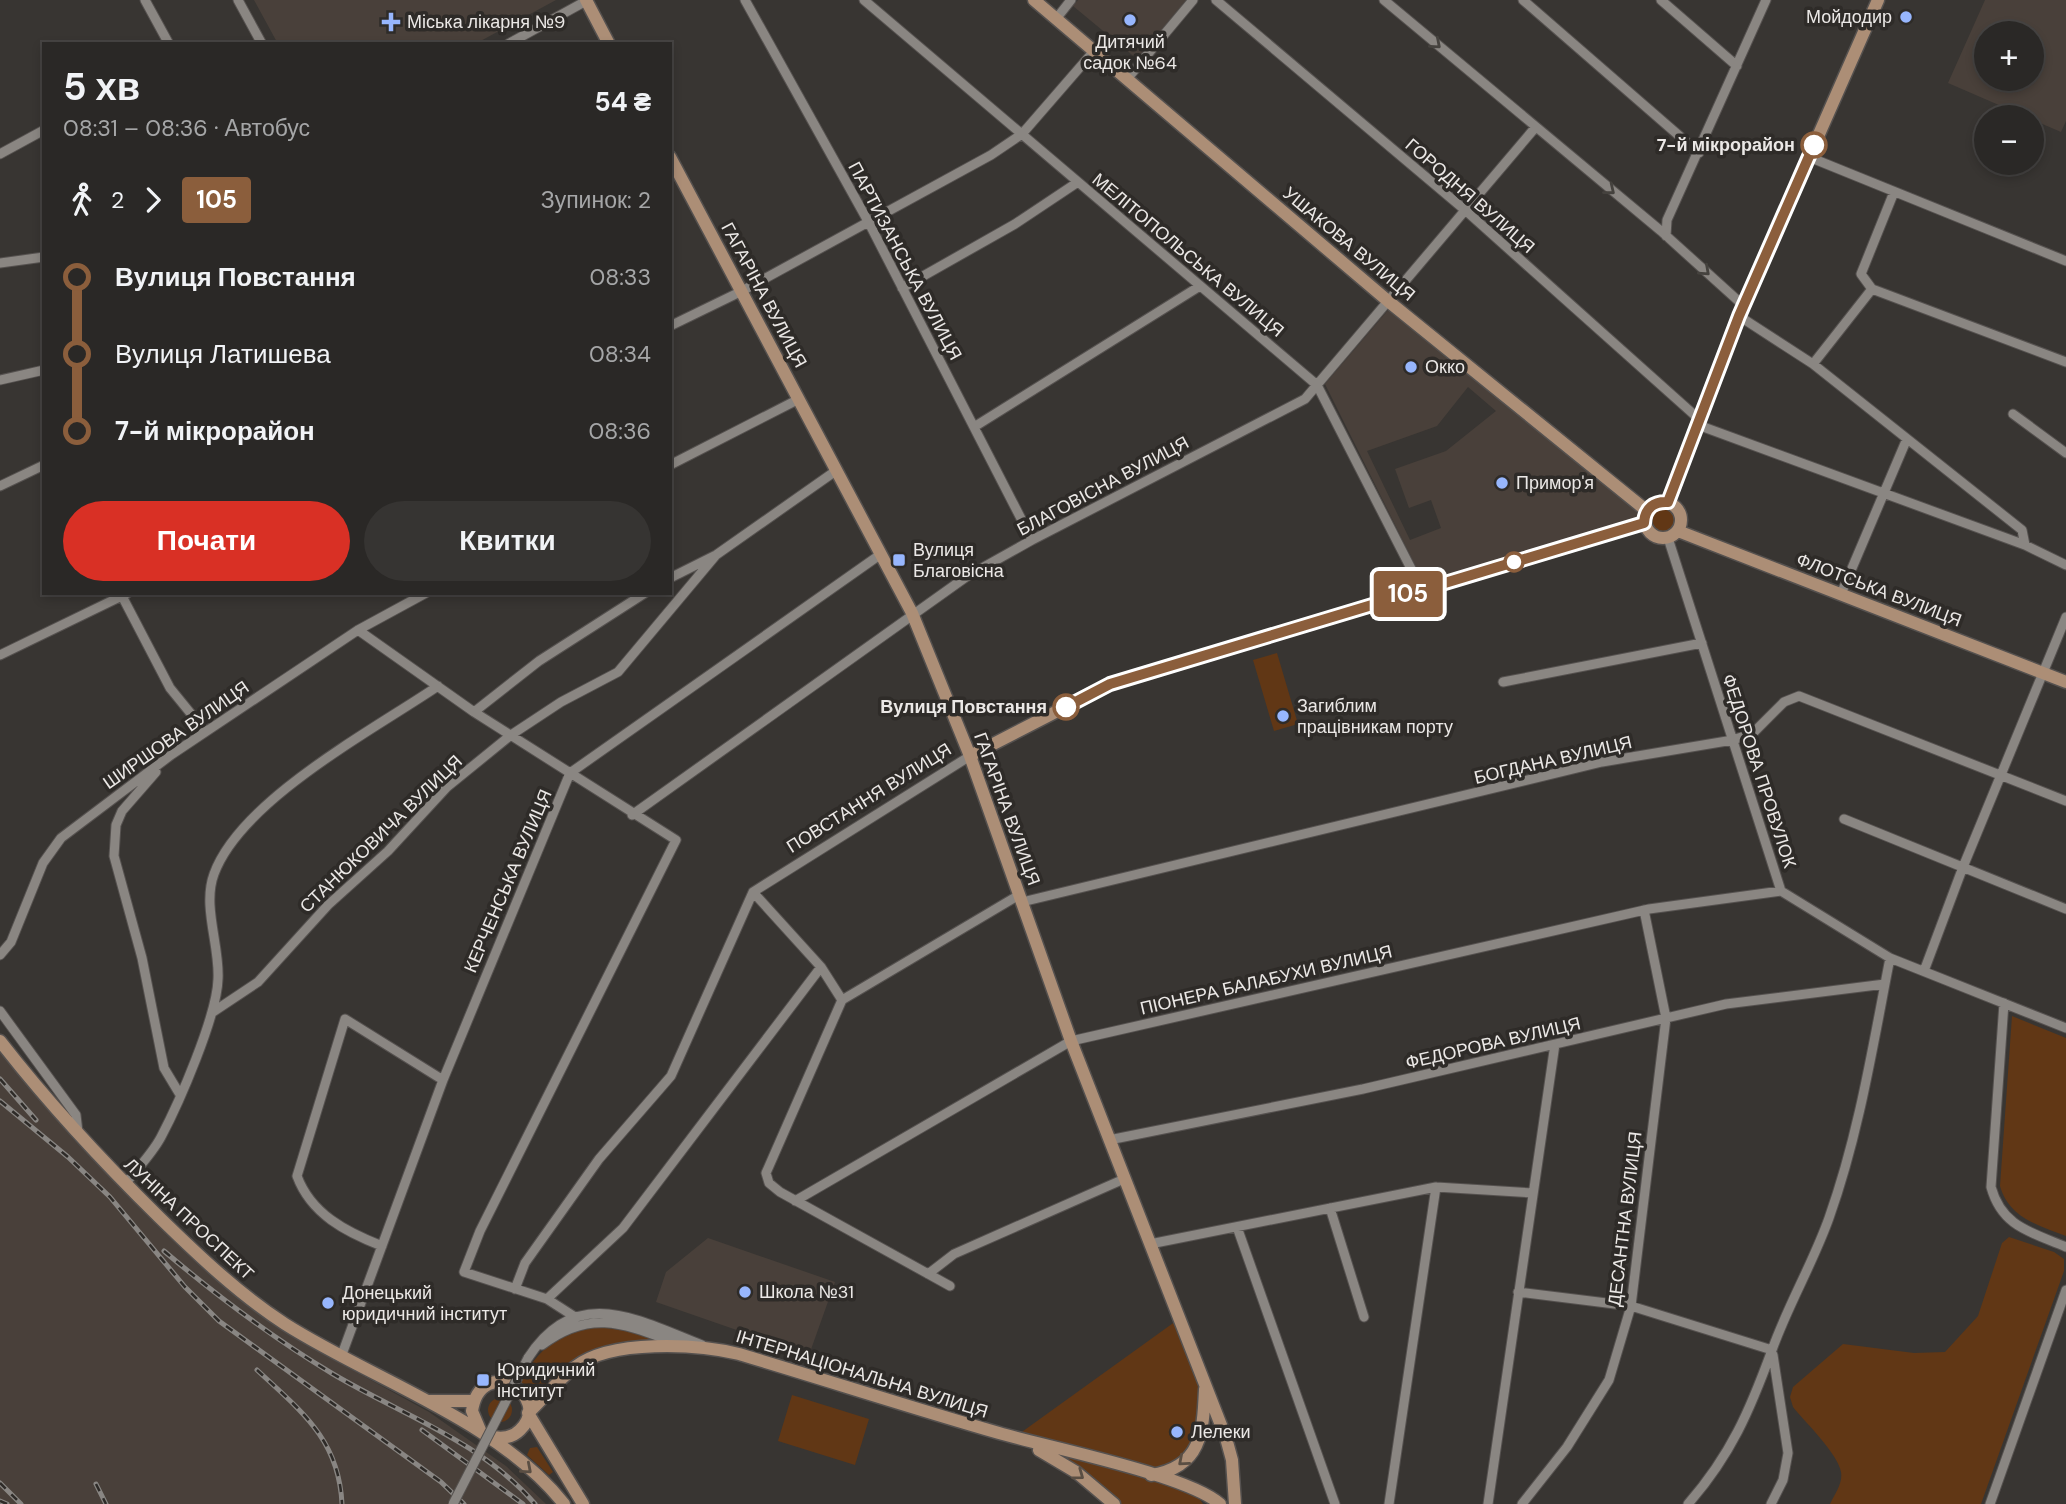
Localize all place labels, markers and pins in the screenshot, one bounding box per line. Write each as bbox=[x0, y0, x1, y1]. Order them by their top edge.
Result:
place label: Мойдодир bbox=[1806, 5, 1892, 29]
marker: Мойдодир bbox=[1898, 9, 1914, 25]
place label: Міська лікарня №9 bbox=[407, 10, 565, 34]
marker: Міська лікарня №9 bbox=[381, 12, 401, 32]
marker: Дитячий садок №64 bbox=[1122, 12, 1138, 28]
place label: Дитячий садок №64 bbox=[1083, 30, 1177, 75]
marker: 7-й мікрорайон bbox=[1801, 132, 1827, 158]
place label: 7-й мікрорайон bbox=[1657, 133, 1795, 157]
place label: Окко bbox=[1425, 355, 1465, 379]
marker: Окко bbox=[1403, 359, 1419, 375]
place label: Примор'я bbox=[1516, 471, 1594, 495]
marker: Примор'я bbox=[1494, 475, 1510, 491]
place label: Вулиця Благовісна bbox=[913, 538, 1005, 583]
marker: Вулиця Благовісна bbox=[891, 552, 907, 568]
unlabelled marker bbox=[1504, 552, 1524, 572]
marker: Вулиця Повстання bbox=[1053, 694, 1079, 720]
place label: Загиблим працівникам порту bbox=[1297, 694, 1453, 739]
place label: Вулиця Повстання bbox=[880, 695, 1047, 719]
marker: Загиблим працівникам порту bbox=[1275, 708, 1291, 724]
place label: Школа №31 bbox=[759, 1280, 854, 1304]
place label: Донецький юридичний інститут bbox=[342, 1281, 507, 1326]
marker: Школа №31 bbox=[737, 1284, 753, 1300]
marker: Донецький юридичний інститут bbox=[320, 1295, 336, 1311]
place label: Юридичний інститут bbox=[497, 1358, 595, 1403]
marker: Юридичний інститут bbox=[475, 1372, 491, 1388]
place label: Лелеки bbox=[1191, 1420, 1251, 1444]
marker: Лелеки bbox=[1169, 1424, 1185, 1440]

